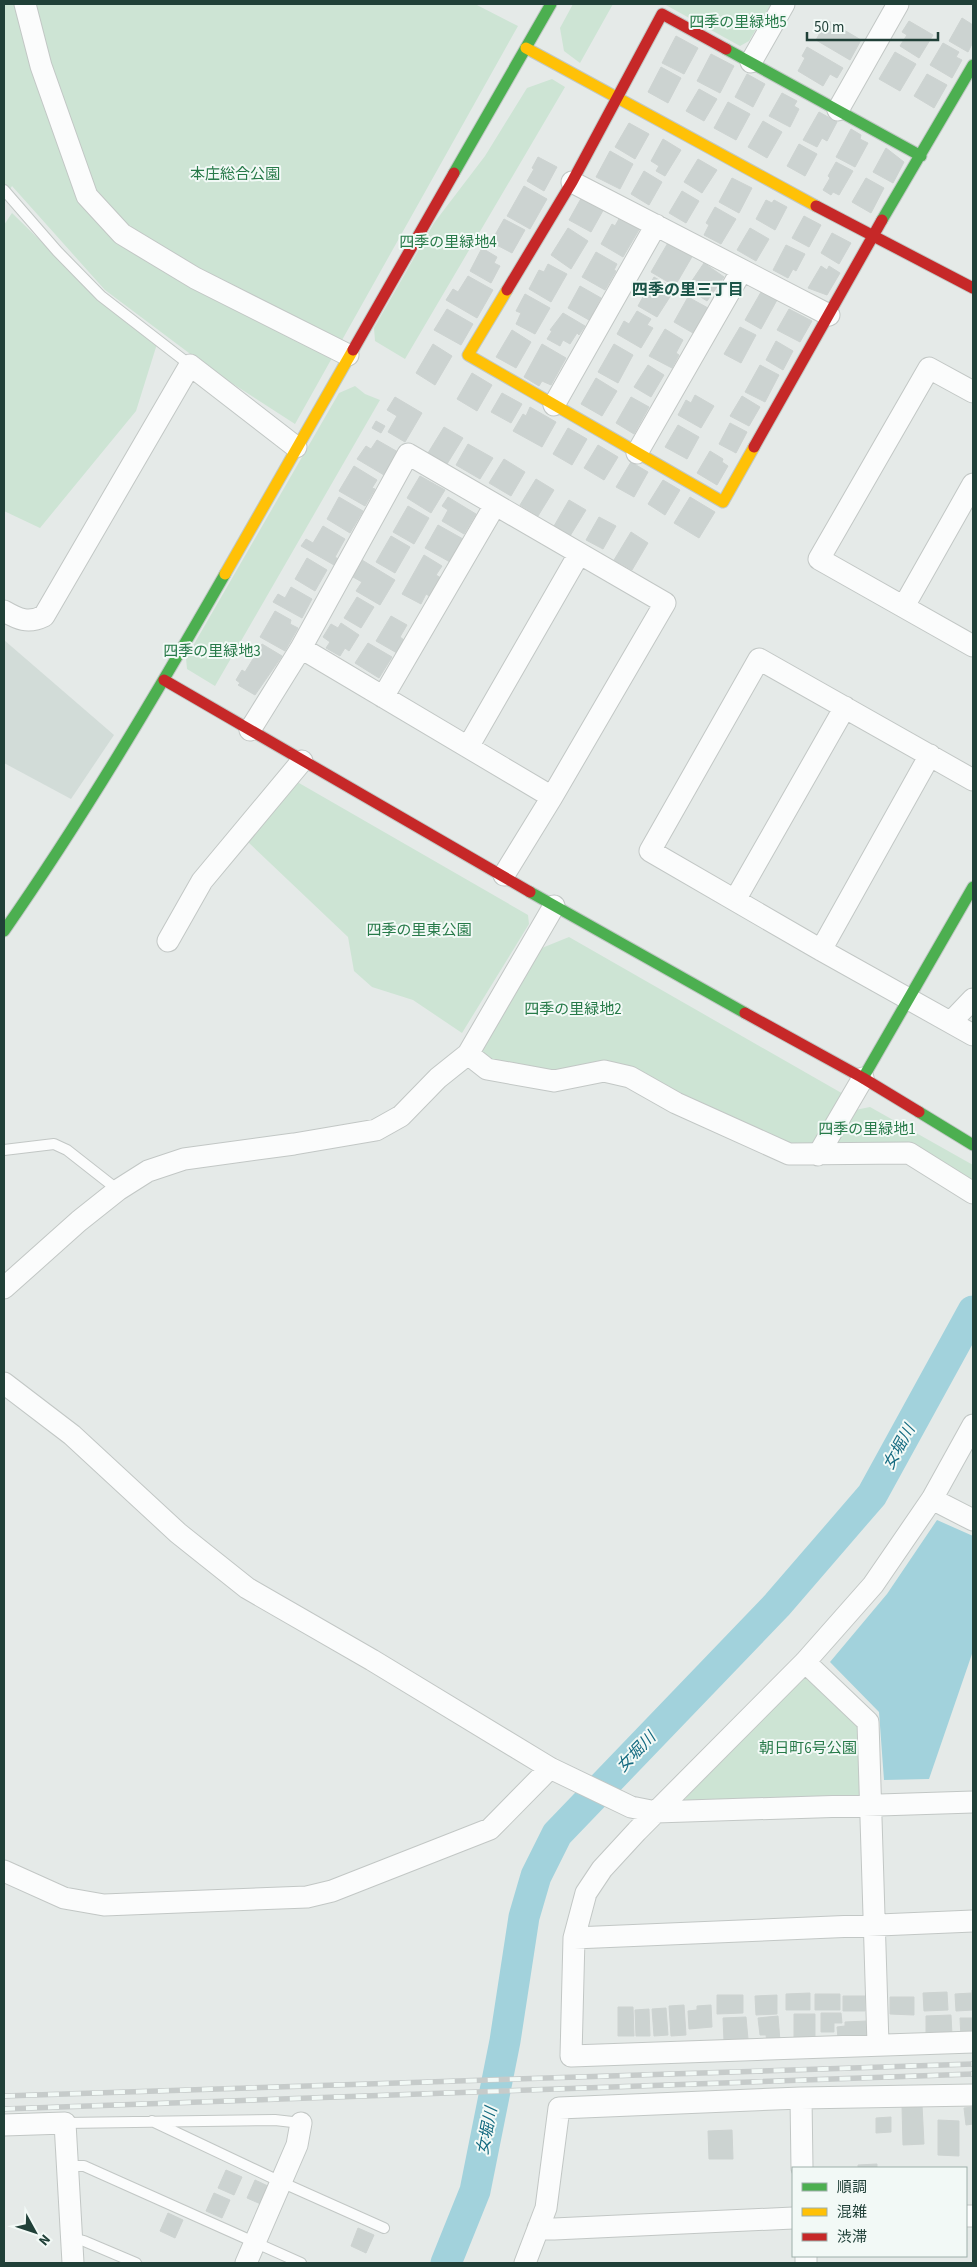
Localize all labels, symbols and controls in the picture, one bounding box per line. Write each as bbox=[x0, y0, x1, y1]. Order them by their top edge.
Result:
scale bar bbox=[807, 10, 938, 42]
park label: 四季の里緑地5 bbox=[689, 12, 787, 33]
text: 50 m bbox=[814, 17, 844, 38]
park label: 本庄総合公園 bbox=[190, 164, 280, 185]
park label: 四季の里緑地4 bbox=[399, 232, 497, 253]
district label: 四季の里三丁目 bbox=[632, 279, 744, 301]
park label: 四季の里緑地3 bbox=[163, 641, 261, 662]
park label: 四季の里東公園 bbox=[366, 920, 472, 941]
park label: 四季の里緑地2 bbox=[524, 999, 622, 1020]
park label: 四季の里緑地1 bbox=[818, 1119, 916, 1140]
water label: 女堀川 bbox=[878, 1419, 921, 1473]
water label: 女堀川 bbox=[611, 1726, 662, 1777]
park label: 朝日町6号公園 bbox=[759, 1738, 857, 1759]
water label: 女堀川 bbox=[472, 2103, 503, 2157]
legend bbox=[792, 2167, 967, 2257]
text: 順調 bbox=[837, 2177, 867, 2198]
text: 混雑 bbox=[837, 2202, 867, 2223]
north arrow bbox=[10, 2207, 60, 2257]
text: 渋滞 bbox=[837, 2227, 867, 2248]
text: N bbox=[34, 2230, 55, 2250]

